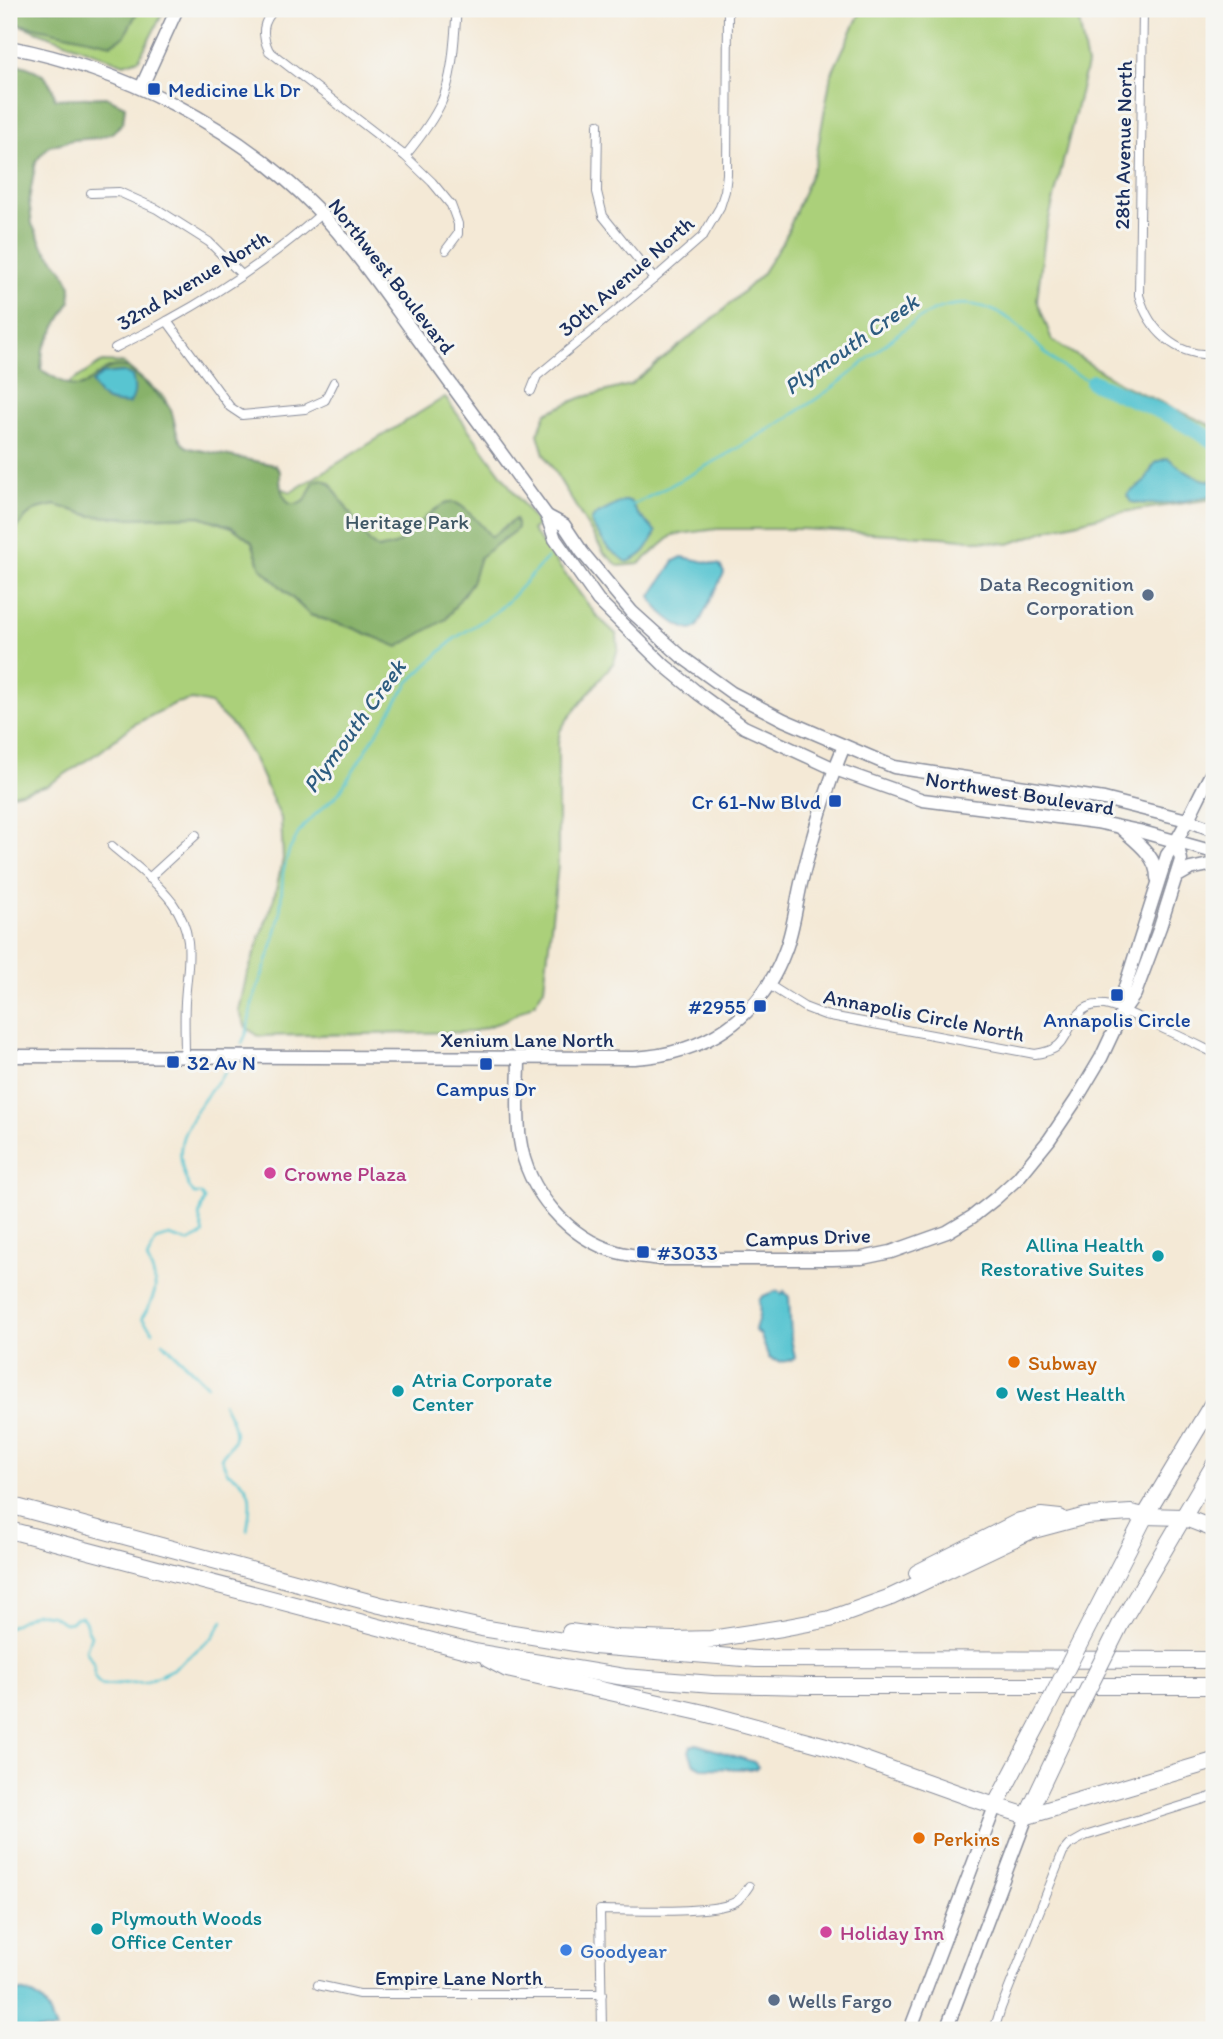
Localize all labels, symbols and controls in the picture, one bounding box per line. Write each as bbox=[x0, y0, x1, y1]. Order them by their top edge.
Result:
street label: 28th Avenue North bbox=[1109, 59, 1137, 230]
place label: Medicine Lk Dr bbox=[168, 77, 301, 102]
marker: Medicine Lk Dr bbox=[146, 81, 162, 97]
street label: Northwest Boulevard bbox=[323, 193, 461, 359]
street label: 30th Avenue North bbox=[553, 210, 699, 342]
street label: 32nd Avenue North bbox=[112, 224, 274, 335]
water label: Plymouth Creek bbox=[778, 287, 924, 401]
park label: Heritage Park bbox=[345, 509, 469, 534]
place label: Data Recognition Corporation bbox=[979, 571, 1134, 620]
marker: Data Recognition Corporation bbox=[1140, 587, 1156, 603]
water label: Plymouth Creek bbox=[296, 653, 412, 798]
street label: Northwest Boulevard bbox=[924, 766, 1117, 820]
place label: Cr 61-Nw Blvd bbox=[691, 789, 821, 814]
marker: Cr 61-Nw Blvd bbox=[827, 793, 843, 809]
street label: Annapolis Circle North bbox=[821, 983, 1027, 1047]
marker: Annapolis Circle bbox=[1109, 987, 1125, 1003]
place label: #2955 bbox=[688, 994, 746, 1019]
marker: #2955 bbox=[752, 998, 768, 1014]
place label: Annapolis Circle bbox=[1043, 1007, 1191, 1032]
street label: Xenium Lane North bbox=[440, 1027, 614, 1052]
place label: 32 Av N bbox=[187, 1050, 256, 1075]
marker: 32 Av N bbox=[165, 1054, 181, 1070]
marker: Campus Dr bbox=[478, 1056, 494, 1072]
place label: Campus Dr bbox=[436, 1076, 537, 1101]
place label: Crowne Plaza bbox=[284, 1161, 407, 1186]
marker: Crowne Plaza bbox=[262, 1165, 278, 1181]
street label: Campus Drive bbox=[745, 1222, 871, 1252]
place label: Allina Health Restorative Suites bbox=[981, 1232, 1144, 1281]
place label: #3033 bbox=[657, 1240, 718, 1265]
marker: #3033 bbox=[635, 1244, 651, 1260]
marker: Allina Health Restorative Suites bbox=[1150, 1248, 1166, 1264]
place label: Subway bbox=[1028, 1350, 1097, 1375]
marker: Subway bbox=[1006, 1354, 1022, 1370]
place label: Atria Corporate Center bbox=[412, 1367, 552, 1416]
place label: West Health bbox=[1016, 1381, 1125, 1406]
marker: Atria Corporate Center bbox=[390, 1383, 406, 1399]
marker: West Health bbox=[994, 1385, 1010, 1401]
place label: Perkins bbox=[933, 1826, 1000, 1851]
marker: Perkins bbox=[911, 1830, 927, 1846]
place label: Plymouth Woods Office Center bbox=[111, 1905, 262, 1954]
place label: Holiday Inn bbox=[840, 1920, 944, 1945]
marker: Plymouth Woods Office Center bbox=[89, 1921, 105, 1937]
marker: Holiday Inn bbox=[818, 1924, 834, 1940]
place label: Goodyear bbox=[580, 1938, 667, 1963]
marker: Goodyear bbox=[558, 1942, 574, 1958]
street label: Empire Lane North bbox=[375, 1965, 544, 1990]
place label: Wells Fargo bbox=[788, 1988, 892, 2013]
marker: Wells Fargo bbox=[766, 1992, 782, 2008]

